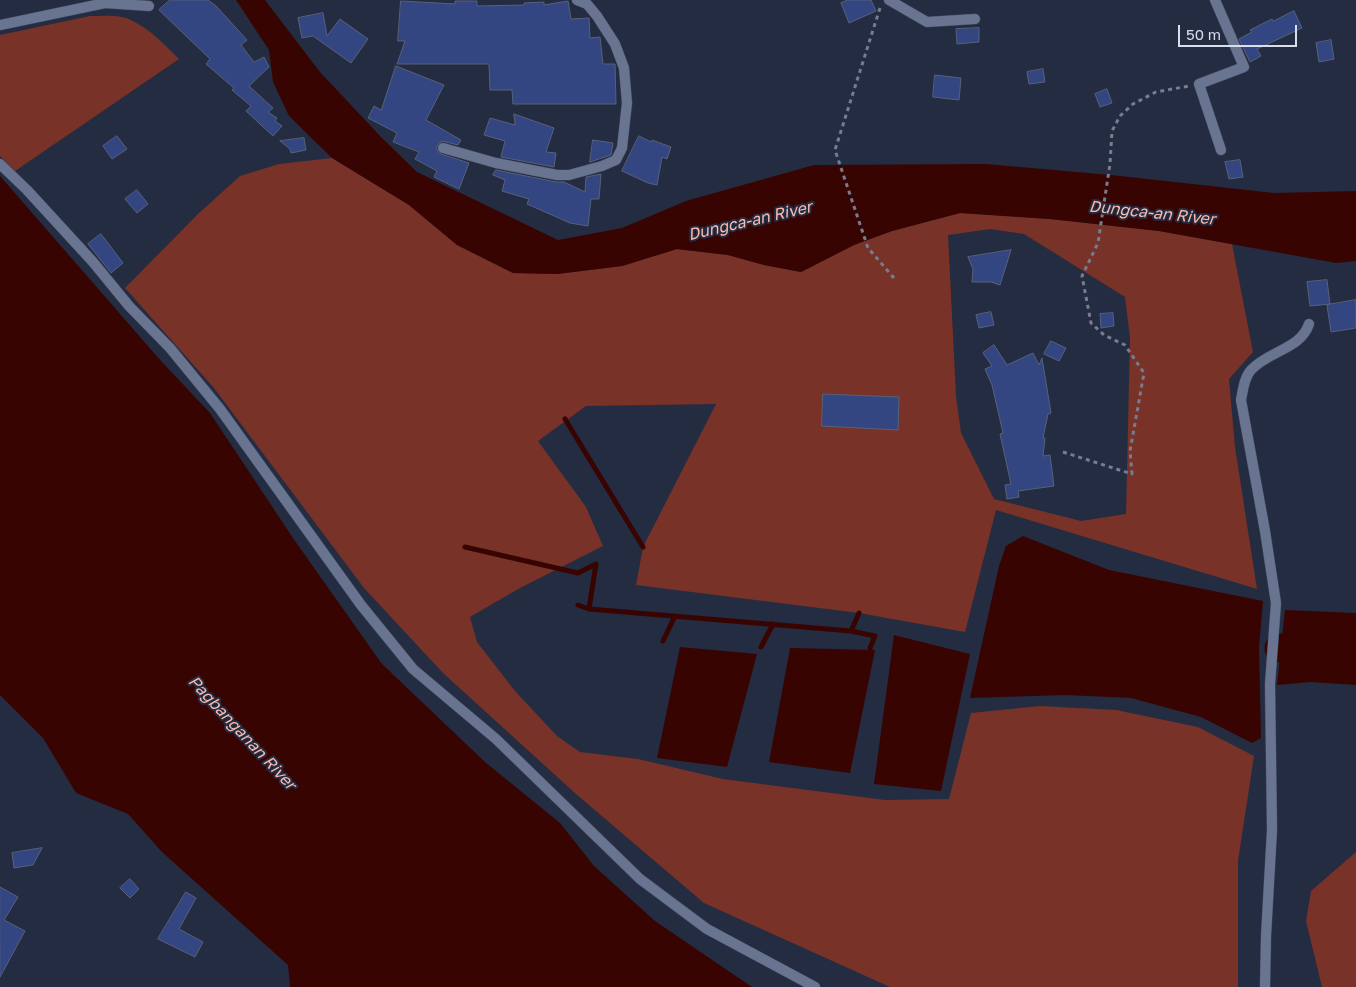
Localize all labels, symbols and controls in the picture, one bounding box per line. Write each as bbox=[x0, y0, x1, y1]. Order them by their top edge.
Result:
scale bar bbox=[1181, 15, 1300, 47]
text: 50 m bbox=[1186, 25, 1221, 43]
water label: Dungca-an River bbox=[686, 197, 814, 245]
water label: Dungca-an River bbox=[1088, 197, 1216, 229]
water label: Pagbanganan River bbox=[184, 672, 300, 794]

